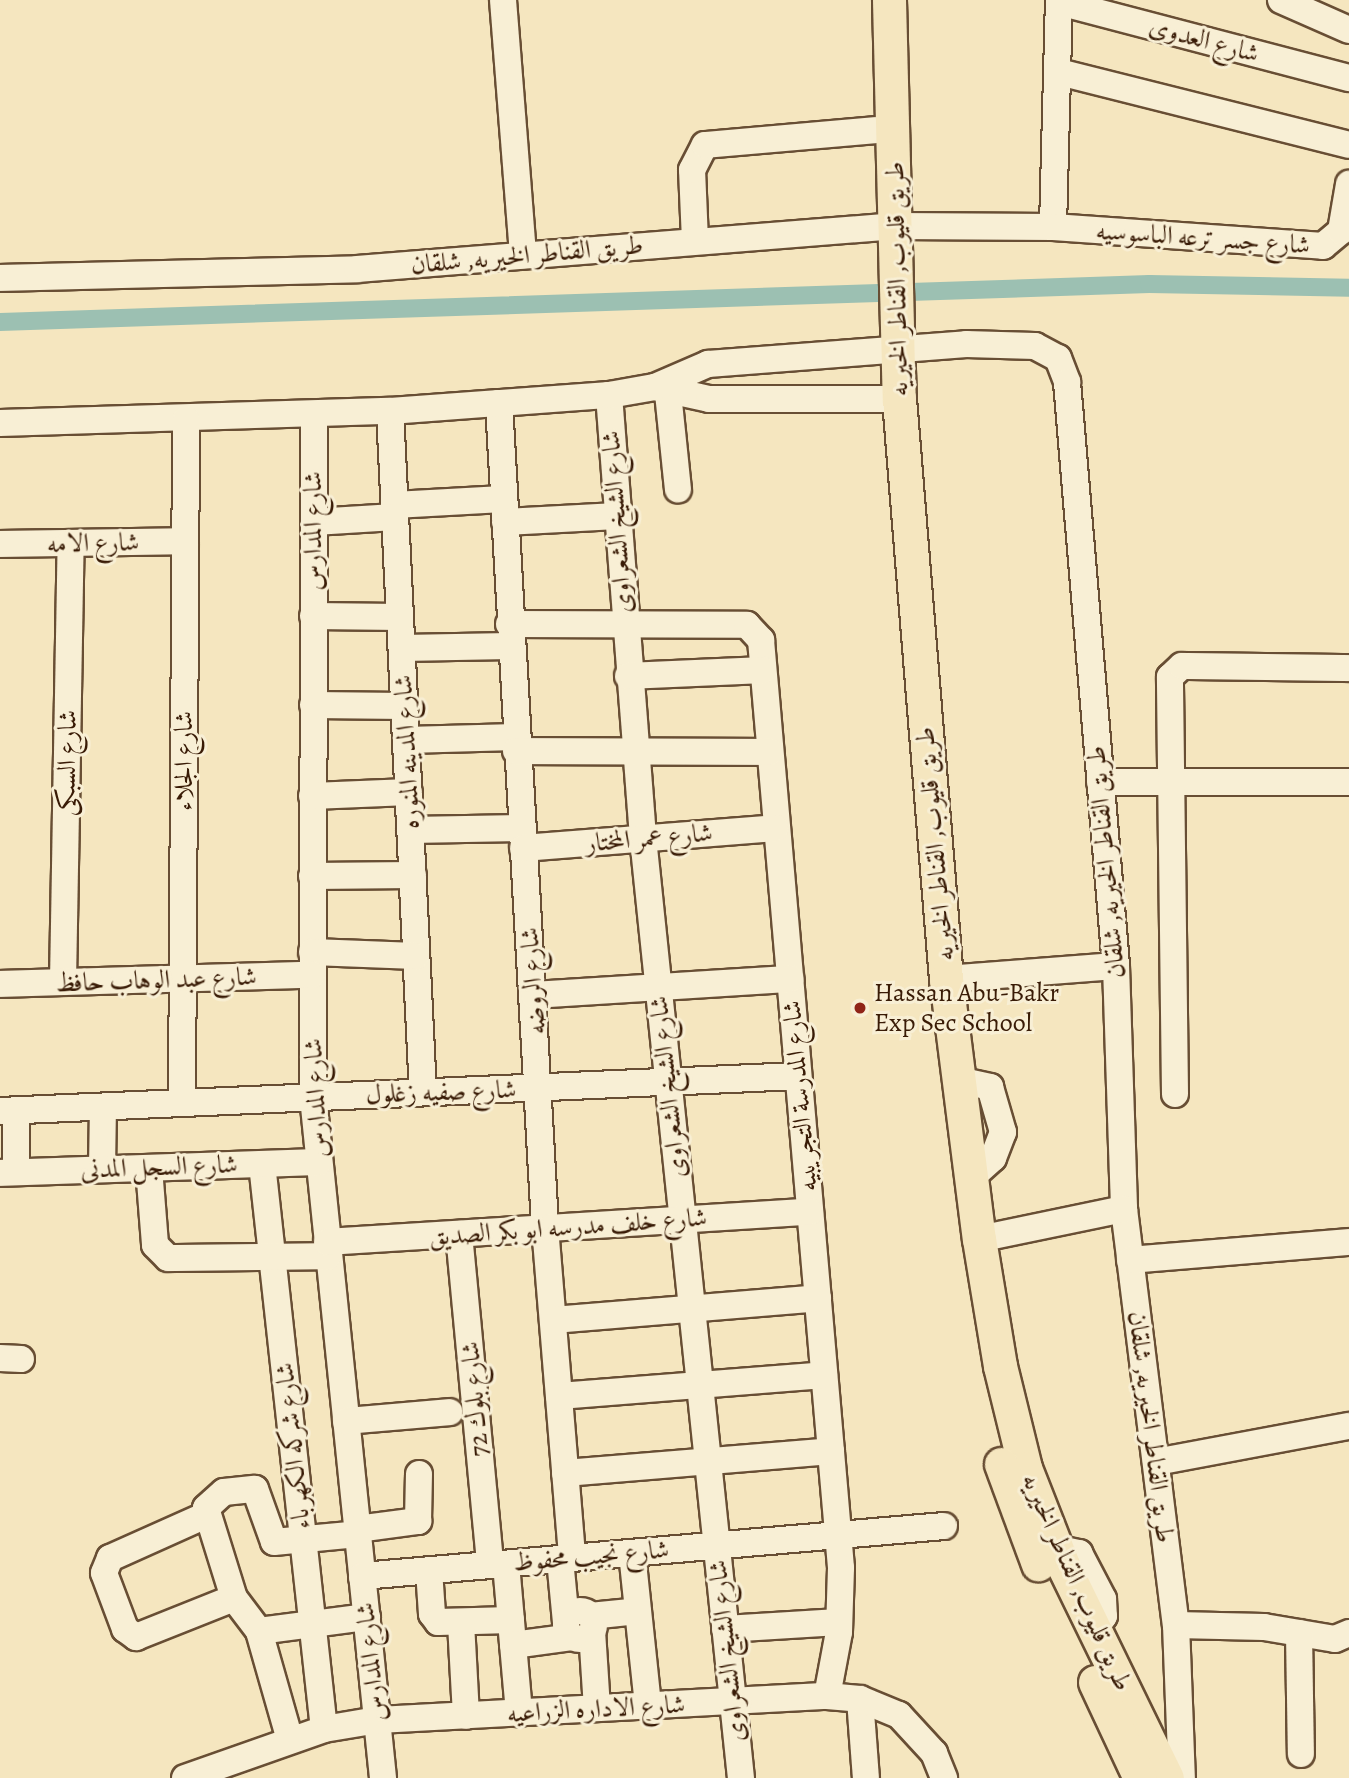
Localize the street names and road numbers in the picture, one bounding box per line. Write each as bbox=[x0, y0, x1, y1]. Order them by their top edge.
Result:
street label: شارع العدوى bbox=[1146, 10, 1262, 70]
street label: طريق قليوب, القناطر الخيريه bbox=[879, 161, 915, 397]
street label: شارع جسر ترعه الباسوسيه bbox=[1095, 215, 1311, 261]
street label: طريق القناطر الخيريه, شلقان bbox=[409, 229, 645, 281]
street label: شارع الشيخ الشعراوى bbox=[595, 430, 639, 614]
street label: شارع المدارس bbox=[297, 471, 329, 591]
street label: شارع الامه bbox=[46, 527, 140, 559]
street label: شارع المدينه المنوره bbox=[387, 674, 427, 830]
street label: شارع السبكى bbox=[50, 709, 84, 817]
street label: شارع الجلاء bbox=[168, 711, 200, 811]
street label: طريق قليوب, القناطر الخيريه bbox=[909, 725, 961, 963]
street label: طريق القناطر الخيريه, شلقان bbox=[1080, 744, 1132, 980]
street label: شارع عمر المختار bbox=[584, 817, 714, 859]
street label: شارع الروضه bbox=[514, 926, 552, 1036]
street label: شارع عبد الوهاب حافظ bbox=[55, 961, 257, 999]
street label: شارع الشيخ الشعراوى bbox=[643, 995, 693, 1179]
street label: شارع المدرسة التجريبيه bbox=[776, 999, 824, 1193]
street label: شارع المدارس bbox=[297, 1038, 335, 1158]
street label: شارع صفيه زغلول bbox=[365, 1074, 517, 1110]
street label: شارع السجل المدنى bbox=[80, 1149, 238, 1185]
street label: شارع خلف مدرسه ابو بكر الصديق bbox=[428, 1202, 708, 1252]
street label: طريق القناطر الخيريه, شلقان bbox=[1121, 1309, 1181, 1545]
street label: شارع بلوك 72 bbox=[454, 1340, 496, 1458]
street label: شارع شركه الكهرباء bbox=[269, 1361, 317, 1531]
street label: طريق قليوب, القناطر الخيريه bbox=[1015, 1468, 1139, 1696]
street label: شارع نجيب محفوظ bbox=[512, 1534, 670, 1578]
street label: شارع الشيخ الشعراوى bbox=[702, 1559, 752, 1743]
street label: شارع المدارس bbox=[349, 1601, 393, 1723]
street label: شارع الاداره الزراعيه bbox=[506, 1689, 686, 1729]

